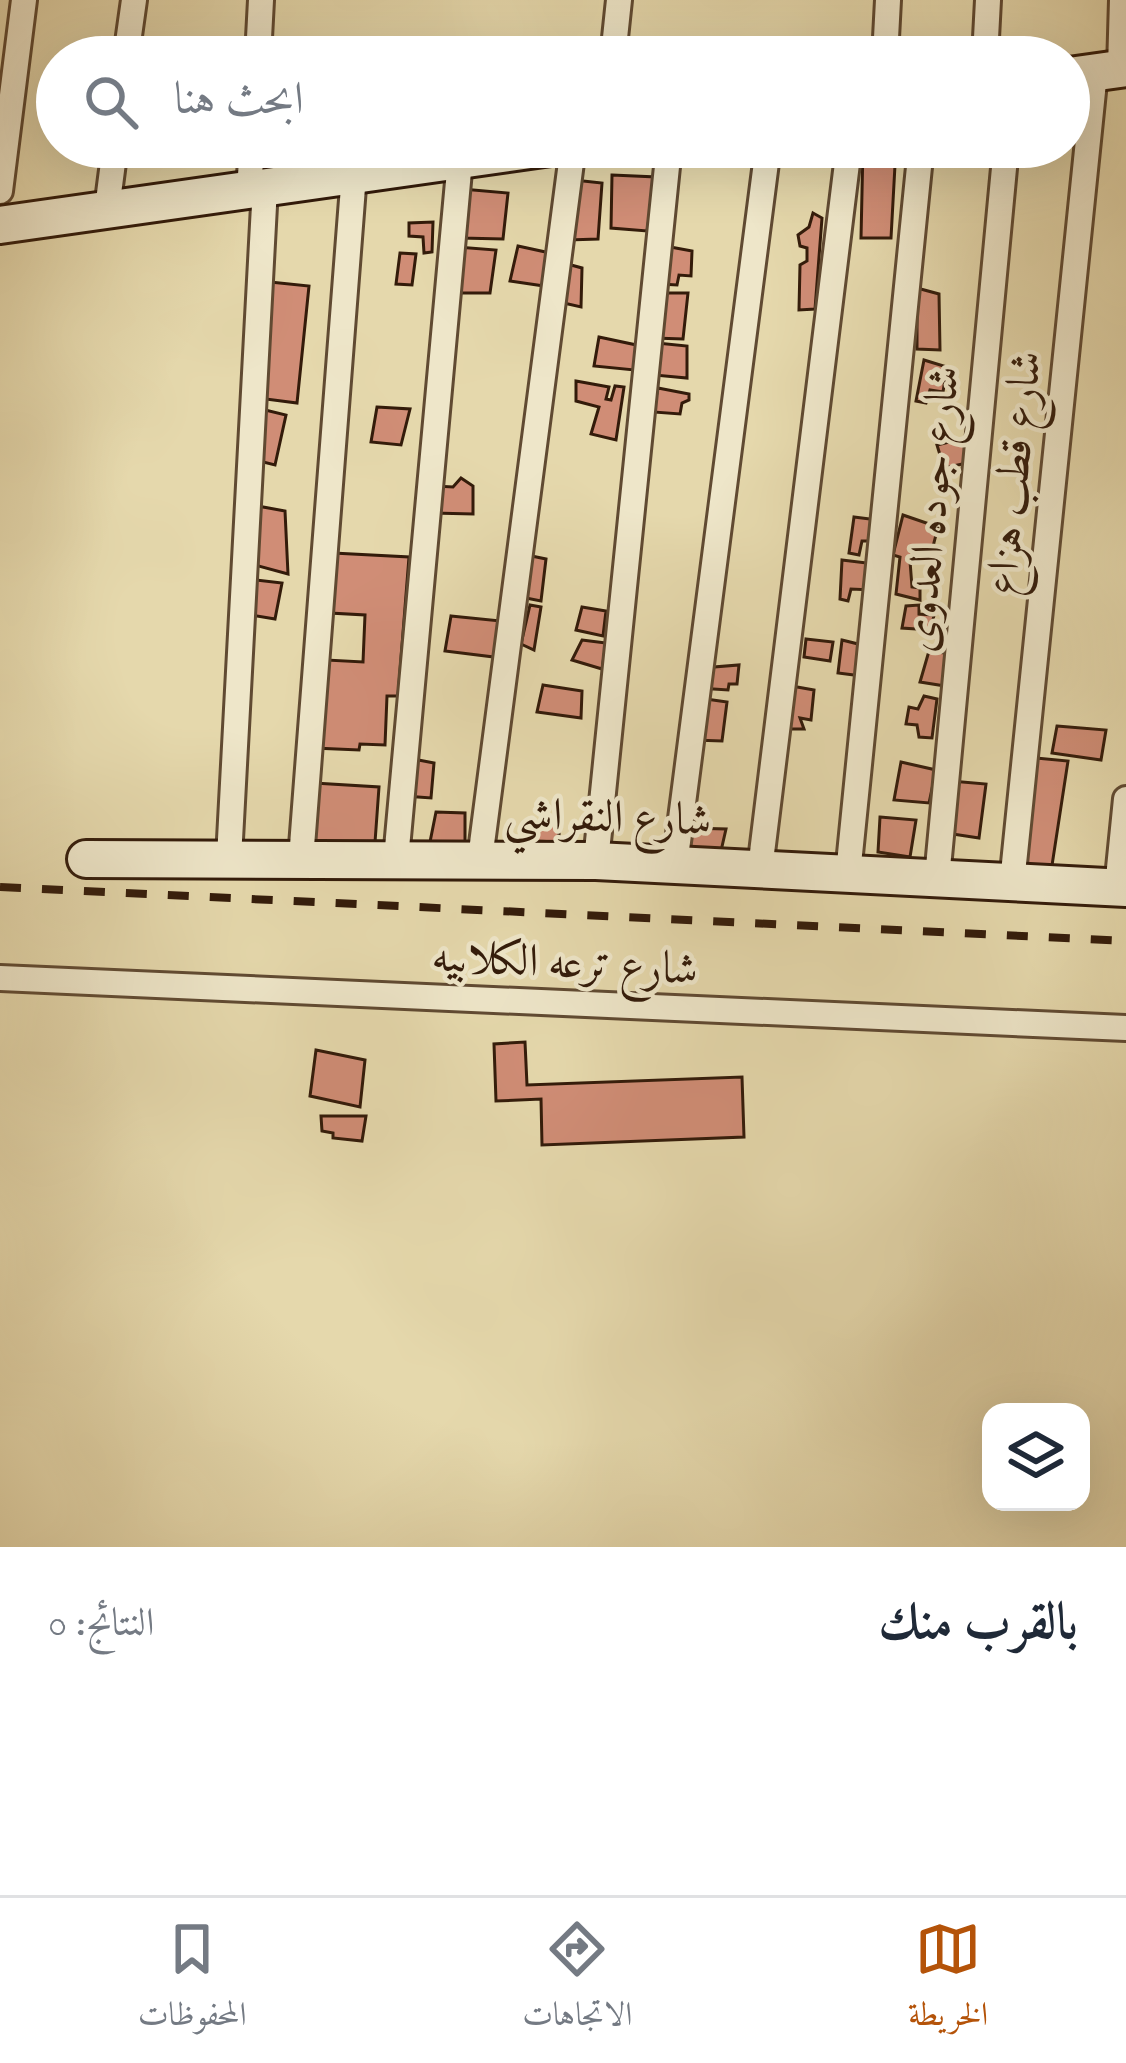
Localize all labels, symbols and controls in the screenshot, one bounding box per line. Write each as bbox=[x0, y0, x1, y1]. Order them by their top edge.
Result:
search box bbox=[36, 36, 1090, 168]
icon: search bbox=[78, 69, 144, 135]
text: ابحث هنا bbox=[174, 72, 304, 129]
street label: شارع قطب هزاع bbox=[974, 348, 1063, 599]
street label: شارع جوده العدوى bbox=[893, 364, 980, 655]
street label: شارع النقراشي bbox=[503, 786, 712, 861]
street label: شارع ترعه الكلابيه bbox=[430, 929, 700, 1006]
map controls bbox=[982, 1403, 1090, 1511]
button: layers bbox=[982, 1403, 1090, 1511]
text: بالقرب منك bbox=[878, 1592, 1078, 1657]
text: النتائج: 0 bbox=[48, 1600, 154, 1649]
tab: المحفوظات bbox=[138, 1916, 247, 2046]
tab: الاتجاهات bbox=[522, 1916, 632, 2046]
tab: الخريطة bbox=[908, 1916, 988, 2046]

